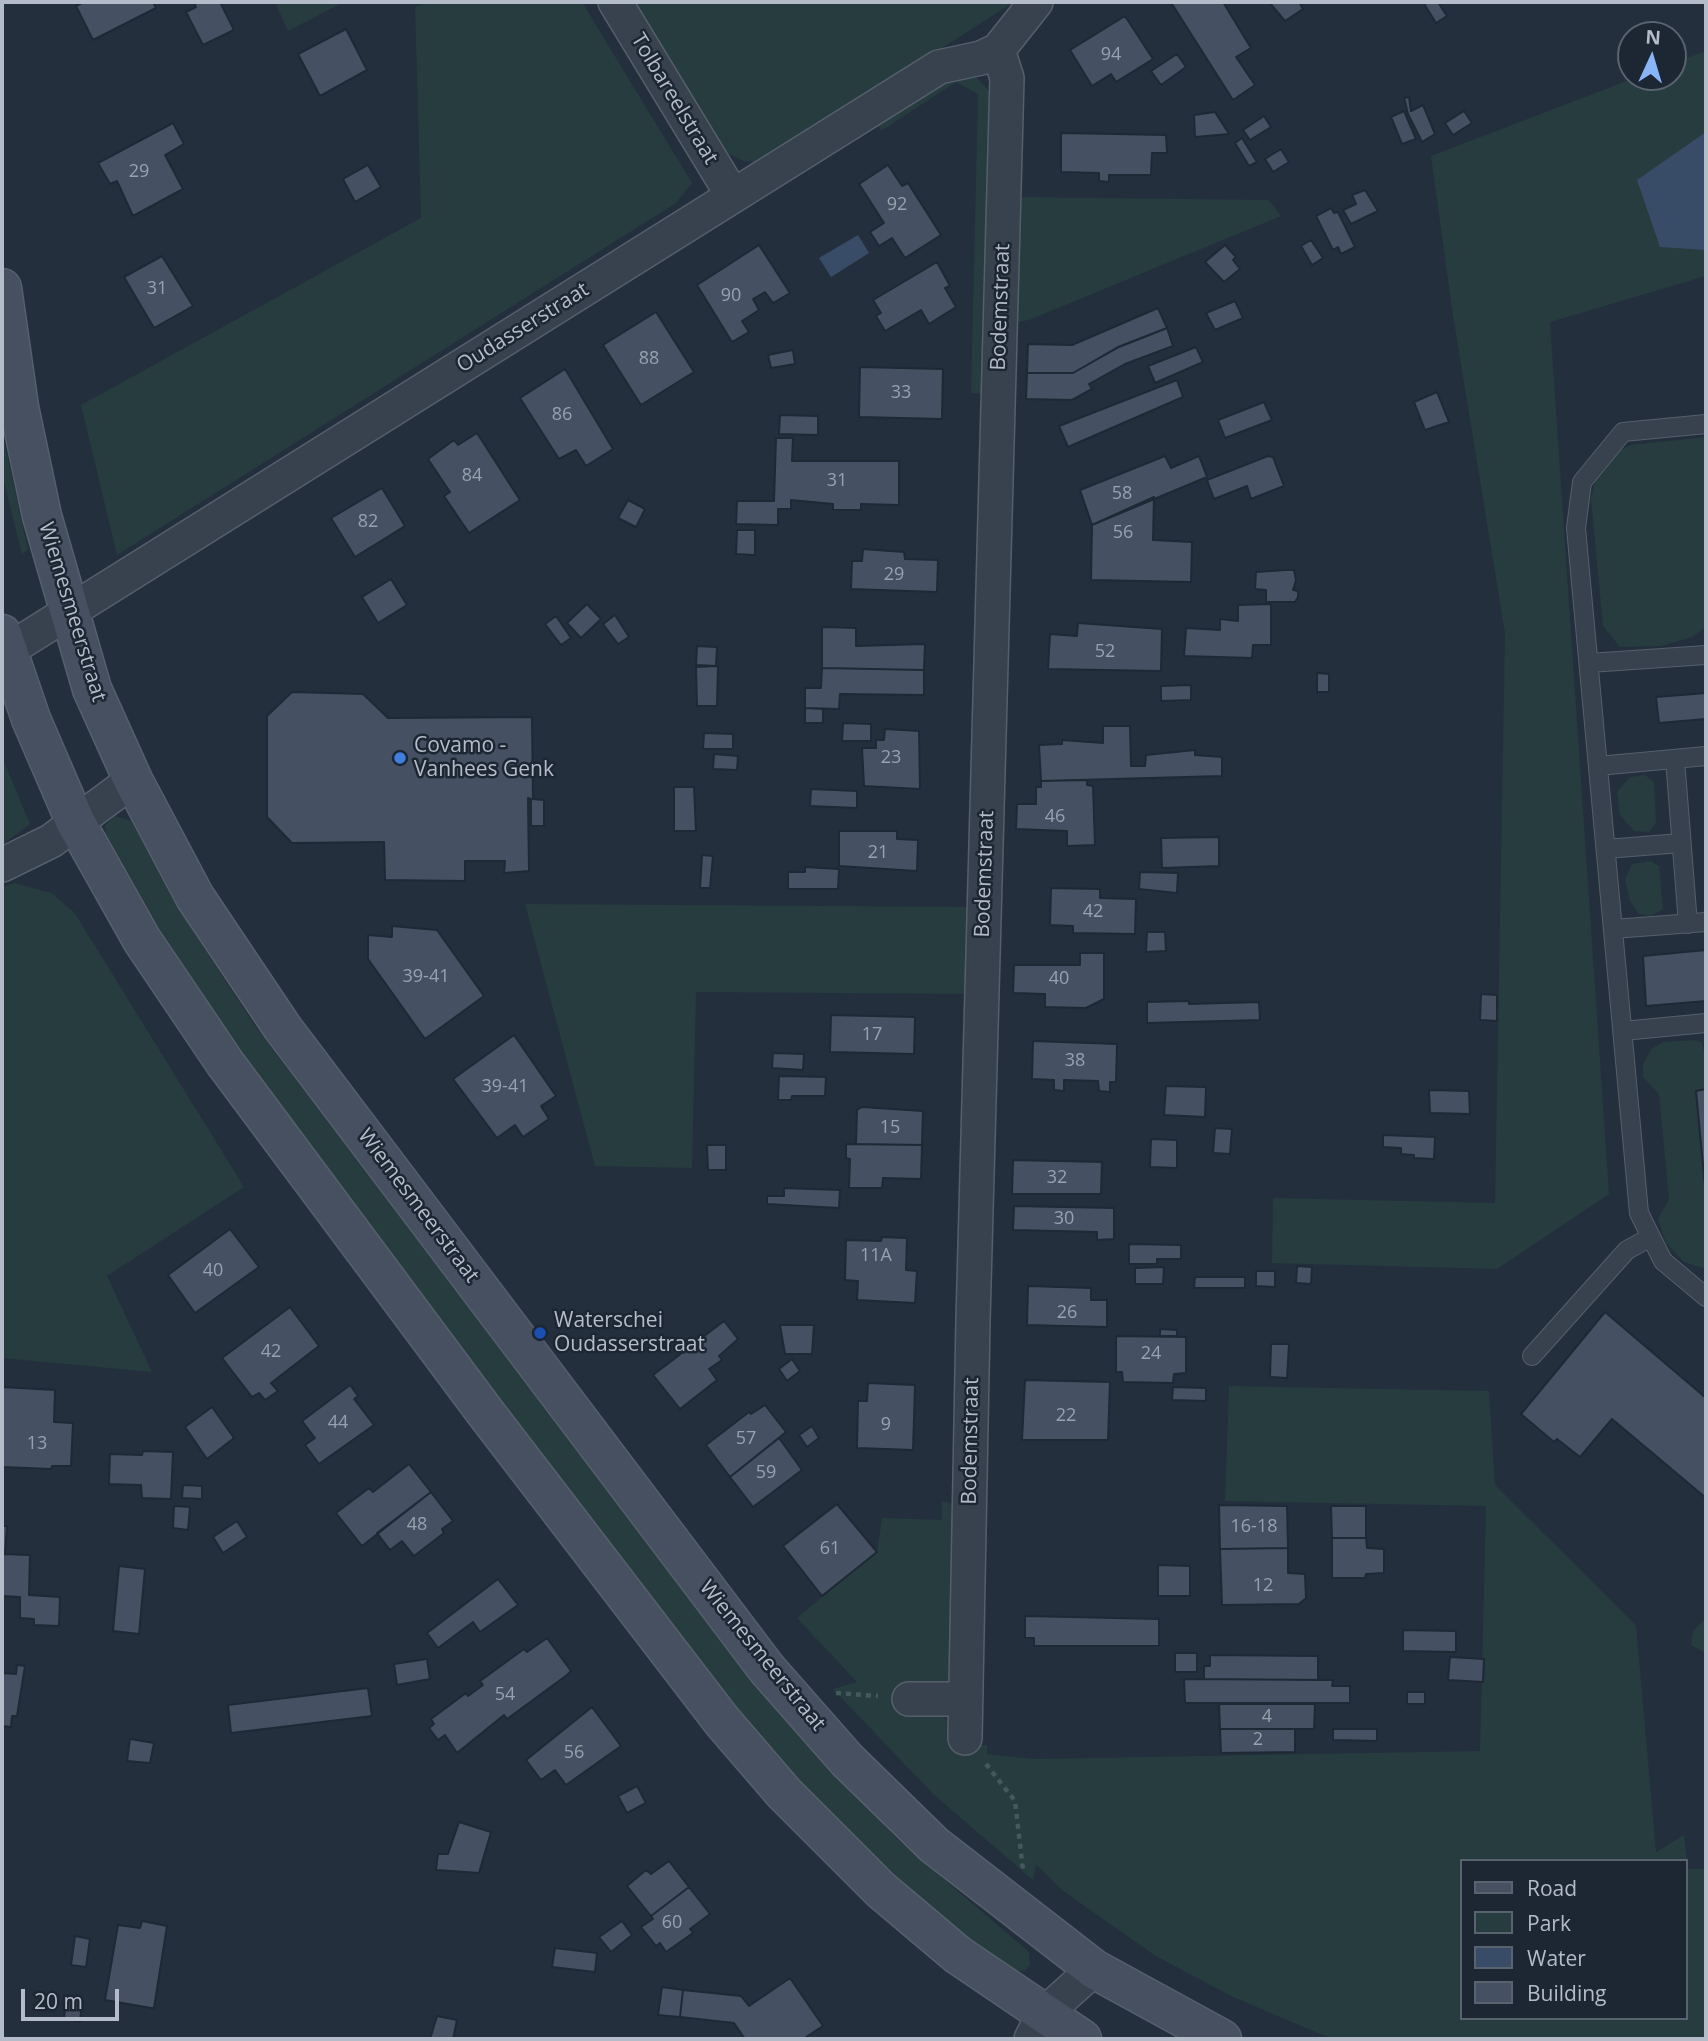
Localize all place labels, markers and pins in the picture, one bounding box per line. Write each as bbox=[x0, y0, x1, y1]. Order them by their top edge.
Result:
place label: Covamo - Vanhees Genk bbox=[414, 733, 554, 783]
marker: Covamo - Vanhees Genk bbox=[392, 750, 408, 766]
place label: Waterschei Oudasserstraat bbox=[554, 1308, 705, 1358]
marker: Waterschei Oudasserstraat bbox=[532, 1325, 548, 1341]

